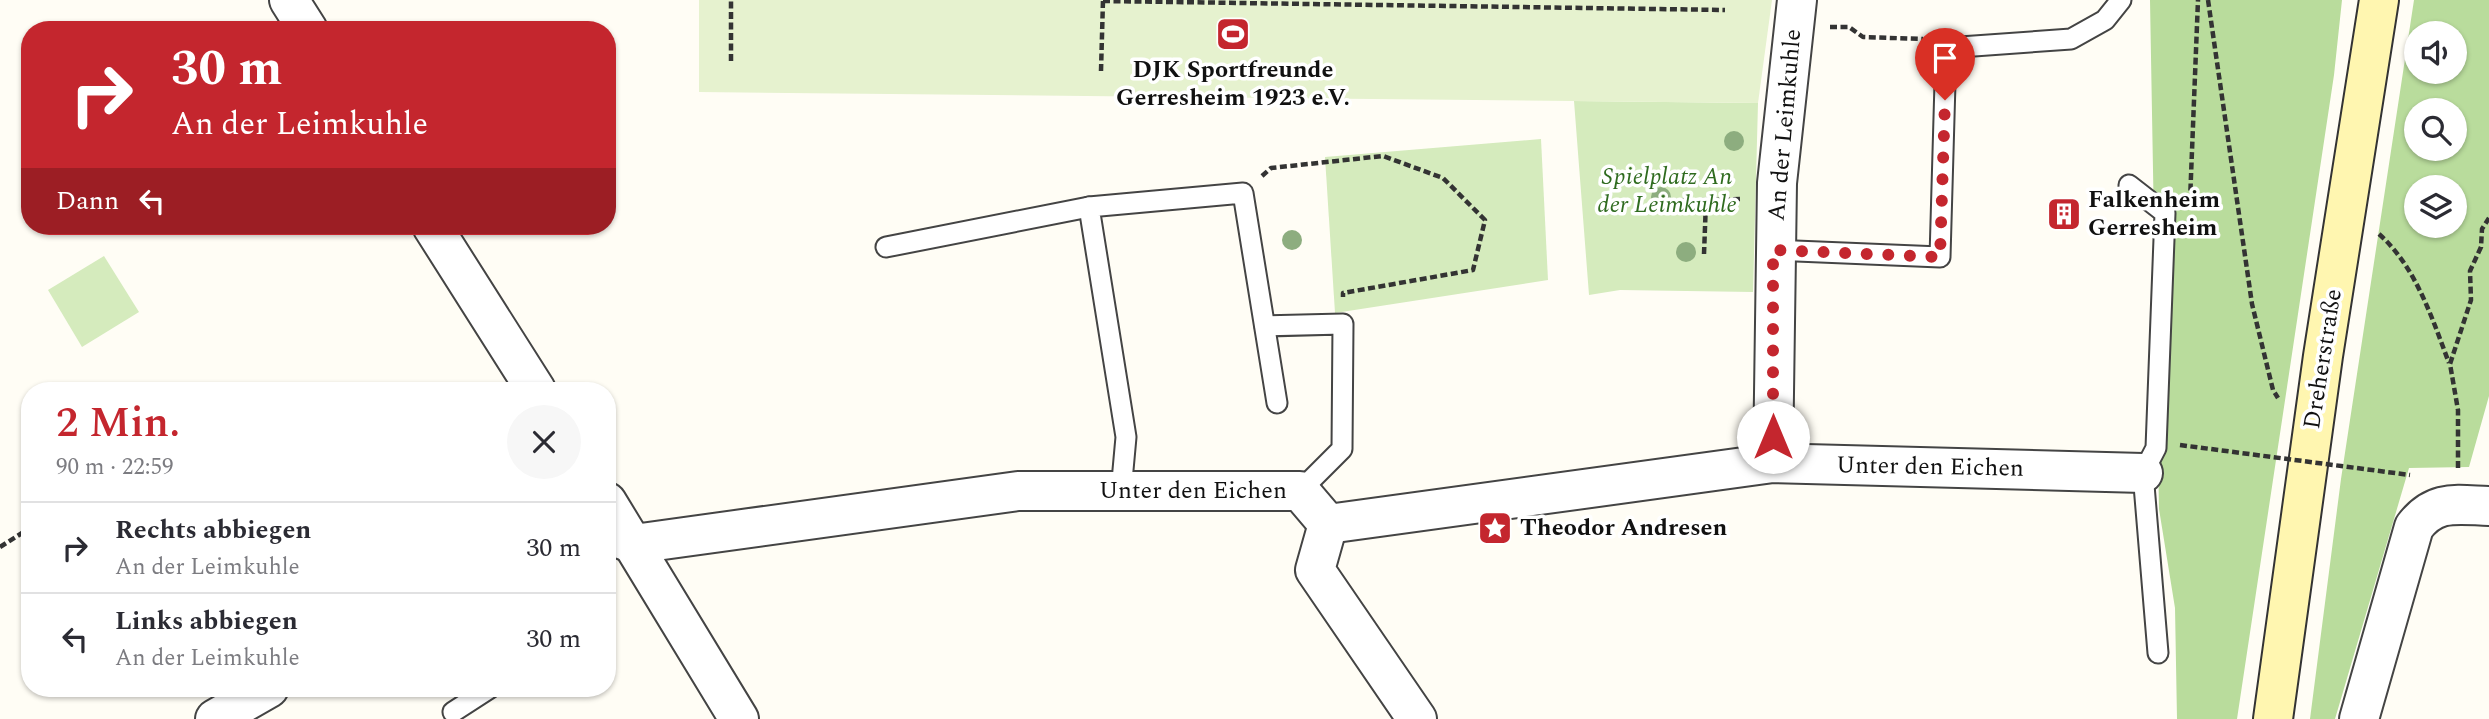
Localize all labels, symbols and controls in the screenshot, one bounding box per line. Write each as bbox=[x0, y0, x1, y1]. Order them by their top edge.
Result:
sports icon: DJK Sportfreunde Gerresheim 1923 e.V. bbox=[1214, 15, 1252, 53]
map controls bbox=[2404, 21, 2467, 238]
button: sound bbox=[2404, 21, 2467, 84]
street label: An der Leimkuhle bbox=[1759, 27, 1811, 223]
pin bbox=[1915, 28, 1975, 100]
text: 30 m bbox=[171, 32, 282, 107]
icon: arrive bbox=[1926, 39, 1964, 77]
icon: right bbox=[56, 49, 147, 140]
place label: DJK Sportfreunde Gerresheim 1923 e.V. bbox=[1116, 52, 1350, 116]
button: search bbox=[2404, 98, 2467, 161]
text: An der Leimkuhle bbox=[171, 100, 428, 149]
park label: Spielplatz An der Leimkuhle bbox=[1597, 159, 1737, 223]
button: layers bbox=[2404, 175, 2467, 238]
text: Dann bbox=[56, 181, 119, 221]
icon: left bbox=[133, 182, 171, 220]
place label: Falkenheim Gerresheim bbox=[2088, 182, 2220, 246]
building icon: Falkenheim Gerresheim bbox=[2045, 195, 2083, 233]
street label: Dreherstraße bbox=[2294, 286, 2352, 432]
text: 2 Min. bbox=[56, 392, 180, 455]
position arrow bbox=[1736, 400, 1810, 474]
button: close bbox=[507, 405, 581, 479]
street label: Unter den Eichen bbox=[1836, 447, 2024, 487]
text: 90 m · 22:59 bbox=[56, 450, 174, 485]
street label: Unter den Eichen bbox=[1099, 473, 1287, 509]
place icon: Theodor Andresen bbox=[1476, 509, 1514, 547]
text: Rechts abbiegen bbox=[115, 510, 311, 550]
place label: Theodor Andresen bbox=[1520, 510, 1728, 546]
text: 30 m bbox=[526, 528, 581, 568]
icon: right bbox=[56, 529, 94, 567]
text: An der Leimkuhle bbox=[115, 550, 300, 585]
text: Links abbiegen bbox=[115, 601, 298, 641]
text: 30 m bbox=[526, 619, 581, 659]
icon: left bbox=[56, 620, 94, 658]
text: An der Leimkuhle bbox=[115, 641, 300, 676]

